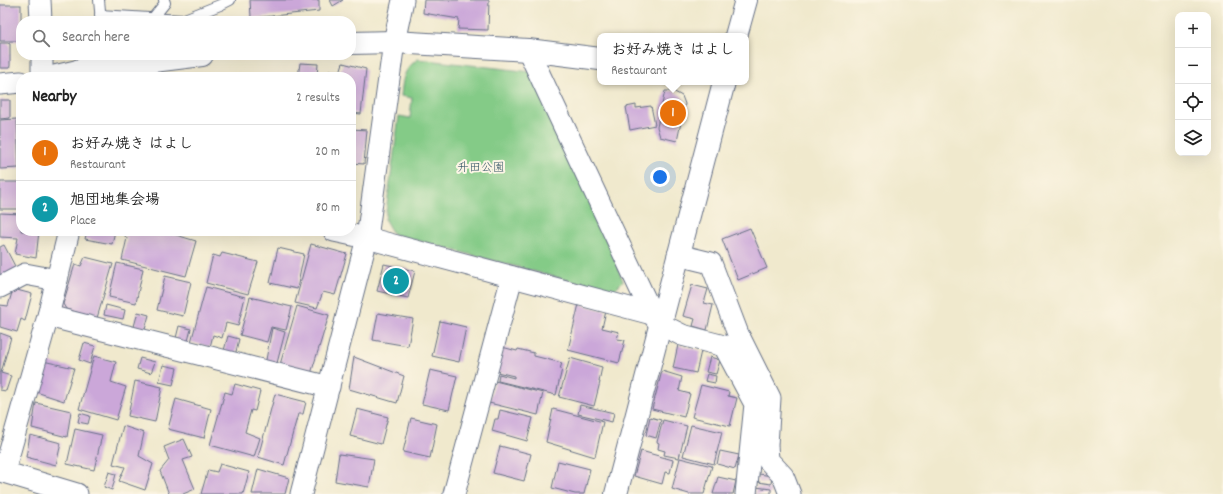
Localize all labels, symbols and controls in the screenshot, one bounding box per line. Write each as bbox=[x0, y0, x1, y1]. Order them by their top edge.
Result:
map controls bbox=[1175, 12, 1211, 156]
button: + bbox=[1175, 12, 1211, 48]
search box bbox=[16, 16, 356, 60]
icon: search bbox=[30, 27, 52, 49]
text: Search here bbox=[62, 27, 130, 49]
popup bbox=[597, 33, 749, 85]
text: お好み焼き はよし bbox=[611, 40, 735, 62]
button: − bbox=[1175, 48, 1211, 84]
text: Restaurant bbox=[611, 62, 667, 81]
button: locate bbox=[1175, 84, 1211, 120]
text: Nearby bbox=[32, 86, 76, 110]
text: 2 results bbox=[296, 89, 340, 108]
pin: 1 bbox=[660, 98, 686, 128]
button: layers bbox=[1175, 120, 1211, 156]
text: お好み焼き はよし bbox=[70, 134, 193, 156]
text: 1 bbox=[44, 143, 46, 162]
text: 20 m bbox=[315, 143, 340, 162]
text: Restaurant bbox=[70, 156, 126, 175]
park label: 升田公園 bbox=[457, 160, 505, 177]
your location bbox=[650, 167, 670, 187]
text: 旭団地集会場 bbox=[70, 190, 160, 212]
text: 2 bbox=[42, 199, 48, 218]
text: 80 m bbox=[316, 199, 340, 218]
text: Place bbox=[70, 212, 96, 231]
pin: 2 bbox=[383, 266, 409, 296]

